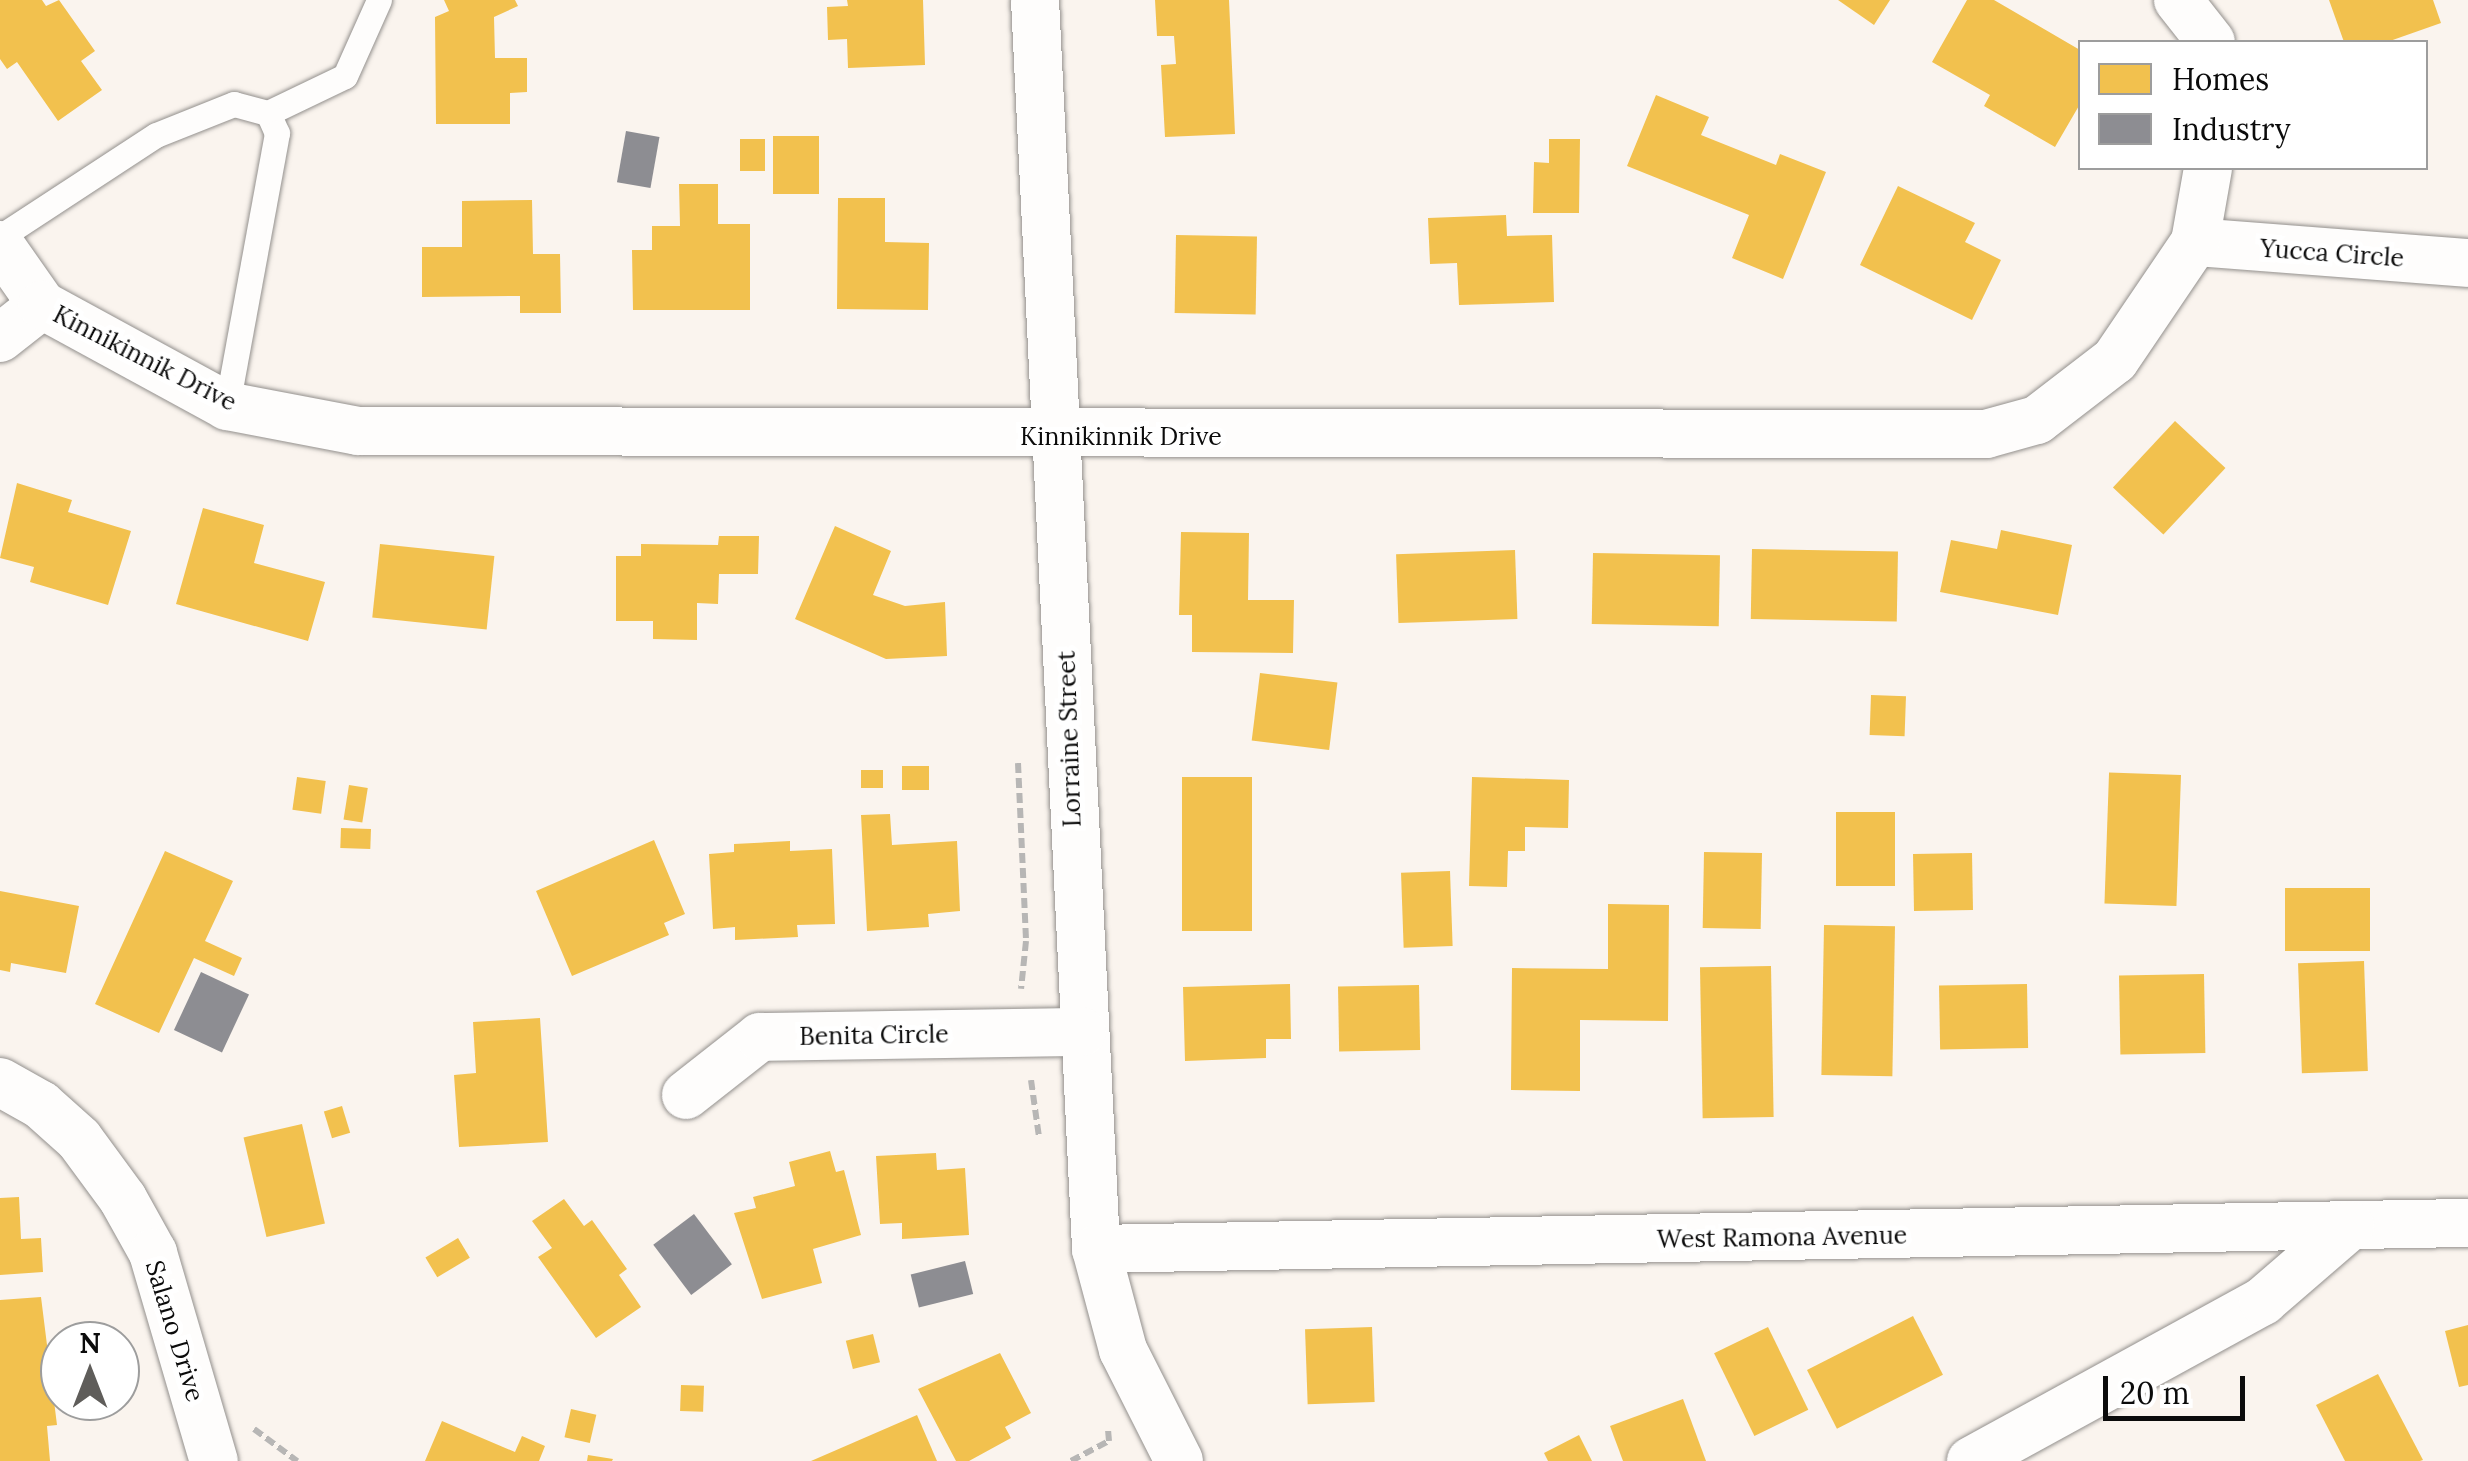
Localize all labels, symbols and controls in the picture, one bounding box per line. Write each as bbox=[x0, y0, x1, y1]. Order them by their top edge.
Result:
legend bbox=[2078, 40, 2428, 170]
text: Homes bbox=[2172, 60, 2269, 98]
text: Industry bbox=[2172, 110, 2291, 148]
street label: Yucca Circle bbox=[2259, 233, 2405, 273]
street label: Kinnikinnik Drive bbox=[48, 299, 242, 417]
street label: Kinnikinnik Drive bbox=[1020, 421, 1222, 451]
street label: Lorraine Street bbox=[1051, 650, 1087, 828]
street label: Benita Circle bbox=[799, 1019, 949, 1051]
street label: West Ramona Avenue bbox=[1657, 1220, 1907, 1254]
street label: Salano Drive bbox=[139, 1257, 211, 1405]
north arrow bbox=[40, 1321, 140, 1421]
text: N bbox=[79, 1325, 101, 1361]
scale bar bbox=[2108, 1356, 2250, 1418]
text: 20 m bbox=[2120, 1374, 2189, 1412]

